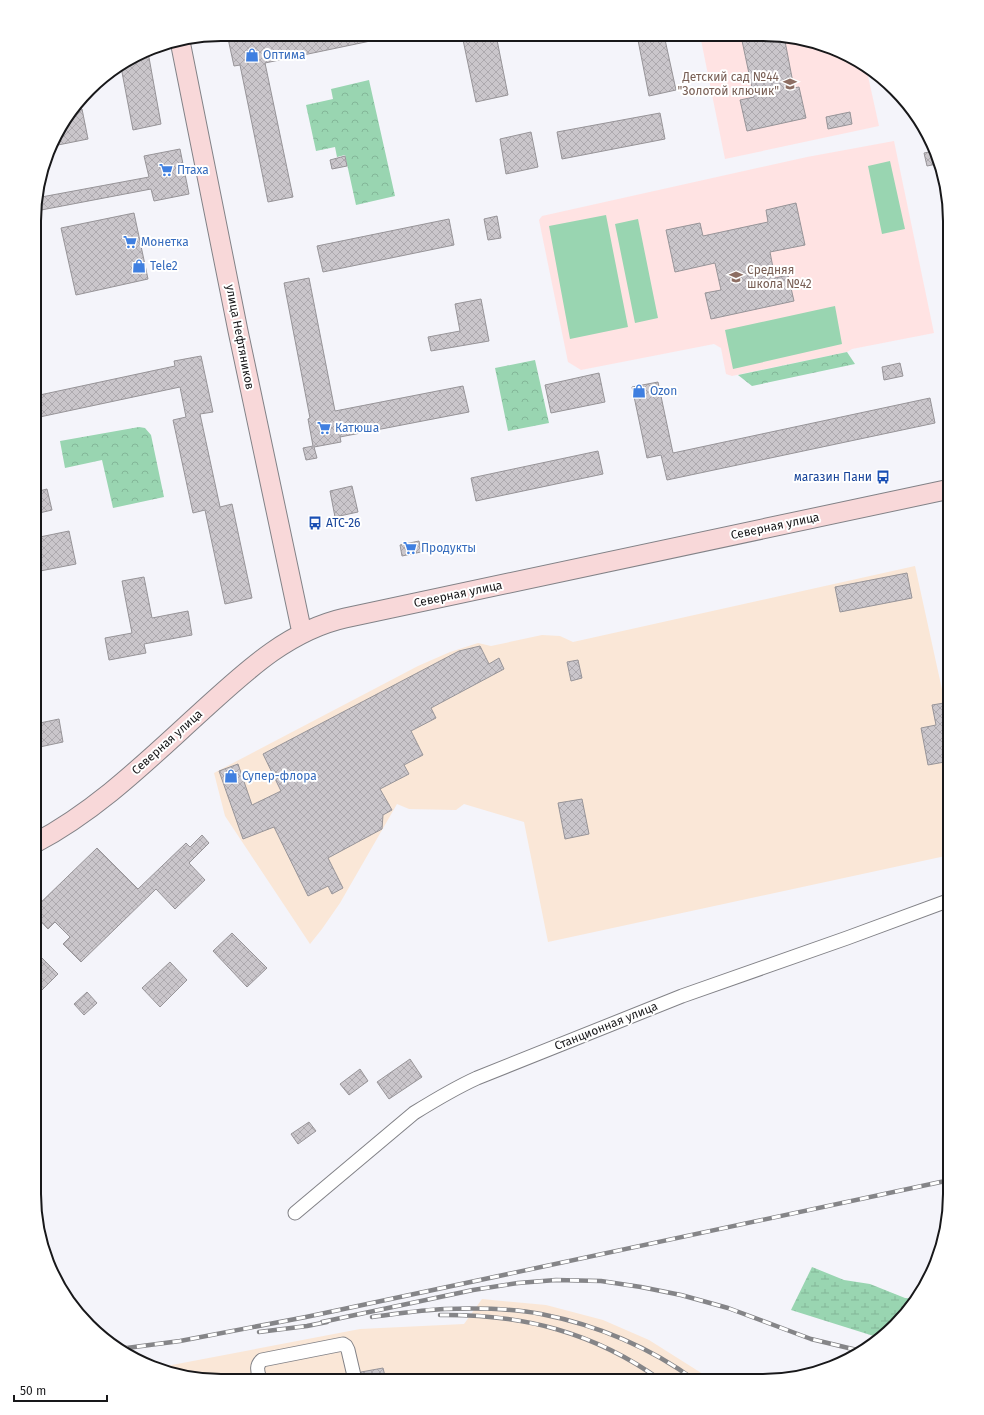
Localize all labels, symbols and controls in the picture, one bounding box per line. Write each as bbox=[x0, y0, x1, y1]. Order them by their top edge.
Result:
shop icon: Оптима bbox=[244, 47, 260, 63]
place label: Оптима bbox=[263, 48, 306, 62]
place label: Детский сад №44 "Золотой ключик" bbox=[678, 70, 780, 98]
school or university icon: Детский сад №44 "Золотой ключик" bbox=[782, 76, 798, 92]
supermarket icon: Птаха bbox=[158, 162, 174, 178]
place label: Птаха bbox=[177, 163, 209, 177]
supermarket icon: Монетка bbox=[122, 234, 138, 250]
place label: Монетка bbox=[141, 235, 189, 249]
shop icon: Tele2 bbox=[131, 258, 147, 274]
place label: Tele2 bbox=[150, 259, 178, 273]
place label: Средняя школа №42 bbox=[747, 263, 812, 291]
school or university icon: Средняя школа №42 bbox=[728, 269, 744, 285]
street label: улица Нефтяников bbox=[223, 283, 257, 391]
shop icon: Ozon bbox=[631, 383, 647, 399]
place label: Ozon bbox=[650, 384, 677, 398]
supermarket icon: Катюша bbox=[316, 420, 332, 436]
place label: Катюша bbox=[335, 421, 379, 435]
bus stop icon: магазин Пани bbox=[875, 469, 891, 485]
place label: магазин Пани bbox=[794, 470, 872, 484]
street label: Северная улица bbox=[729, 510, 821, 542]
bus stop icon: АТС-26 bbox=[307, 515, 323, 531]
place label: АТС-26 bbox=[326, 516, 361, 530]
supermarket icon: Продукты bbox=[402, 540, 418, 556]
place label: Продукты bbox=[421, 541, 476, 555]
street label: Северная улица bbox=[412, 578, 504, 610]
street label: Северная улица bbox=[129, 707, 205, 777]
shop icon: Супер-флора bbox=[223, 768, 239, 784]
place label: Супер-флора bbox=[242, 769, 317, 783]
street label: Станционная улица bbox=[552, 999, 660, 1053]
scale bar bbox=[14, 1377, 107, 1403]
text: 50 m bbox=[20, 1384, 46, 1398]

